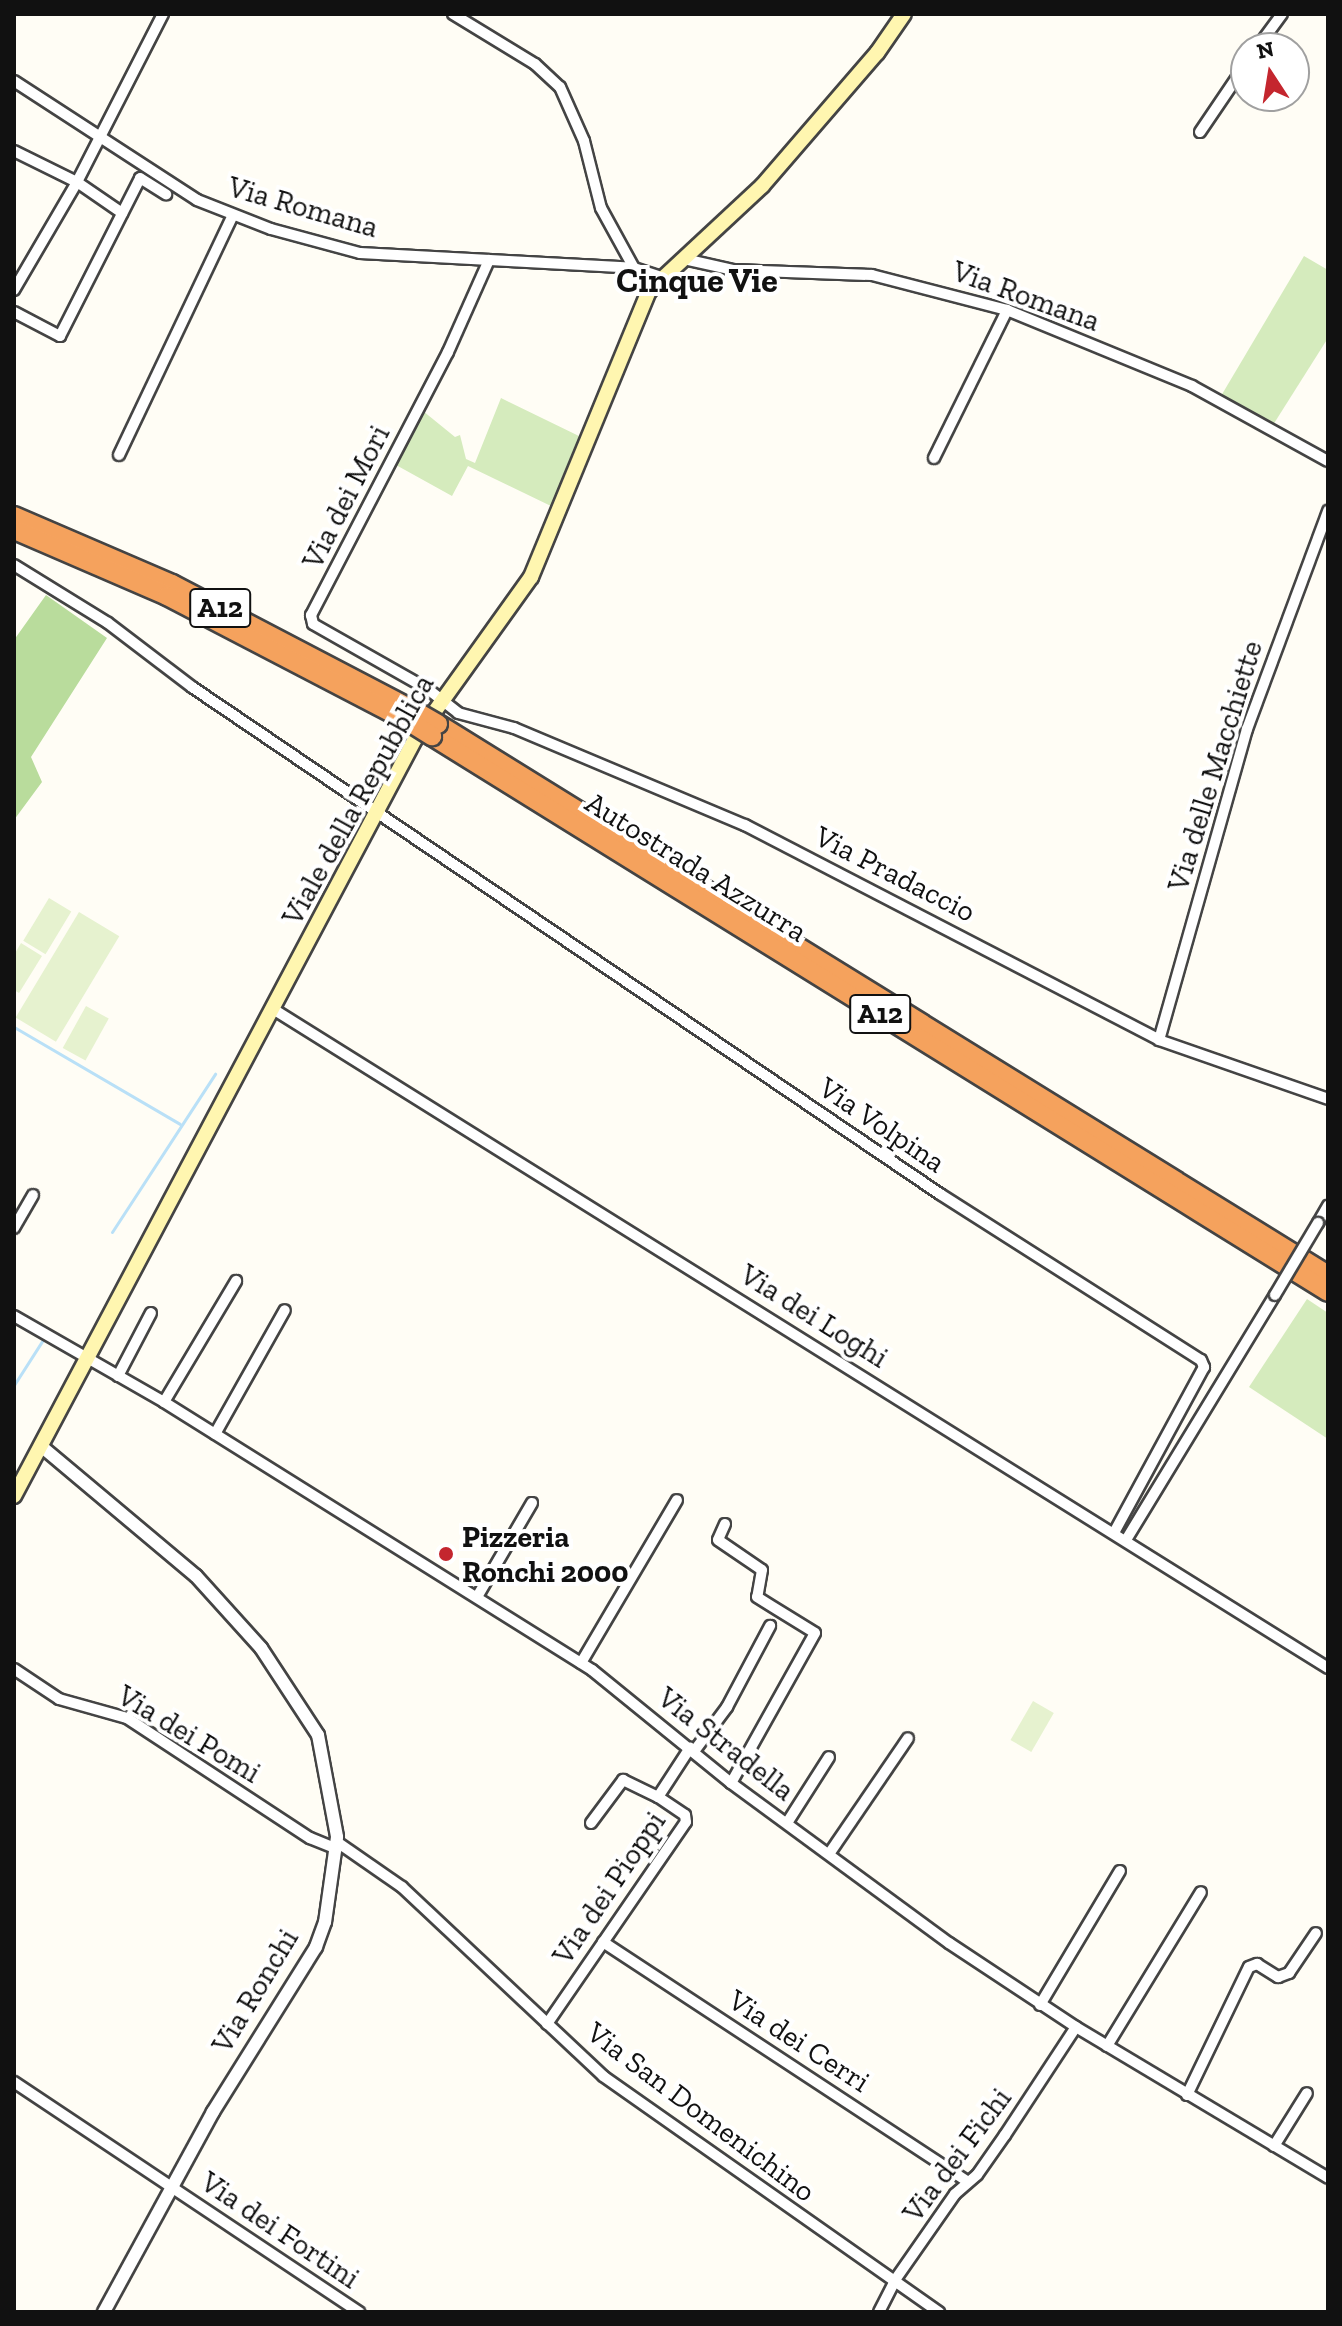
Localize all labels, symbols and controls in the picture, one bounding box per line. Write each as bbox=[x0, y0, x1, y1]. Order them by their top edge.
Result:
north arrow bbox=[1230, 32, 1310, 112]
text: N bbox=[1254, 35, 1276, 65]
street label: Via Romana bbox=[224, 168, 382, 246]
street label: Via Romana bbox=[947, 253, 1105, 339]
district label: Cinque Vie bbox=[616, 261, 778, 301]
street label: Via dei Mori bbox=[294, 419, 398, 575]
road number: A12 bbox=[188, 584, 252, 632]
street label: Via delle Macchiette bbox=[1160, 636, 1270, 896]
street label: Viale della Repubblica bbox=[274, 668, 442, 932]
street label: Autostrada Azzurra bbox=[578, 784, 814, 950]
street label: Via Pradaccio bbox=[809, 818, 981, 930]
road number: A12 bbox=[848, 990, 912, 1038]
street label: Via Volpina bbox=[811, 1069, 953, 1181]
street label: Via dei Loghi bbox=[733, 1256, 895, 1376]
place label: Pizzeria Ronchi 2000 bbox=[462, 1519, 628, 1590]
marker: Pizzeria Ronchi 2000 bbox=[437, 1545, 455, 1563]
street label: Via dei Pomi bbox=[111, 1677, 267, 1791]
street label: Via Stradella bbox=[650, 1679, 802, 1809]
street label: Via dei Pioppi bbox=[545, 1805, 673, 1971]
street label: Via Ronchi bbox=[204, 1922, 306, 2060]
street label: Via dei Cerri bbox=[722, 1982, 876, 2100]
street label: Via San Domenichino bbox=[580, 2014, 822, 2210]
street label: Via dei Fichi bbox=[895, 2081, 1019, 2229]
street label: Via dei Fortini bbox=[194, 2164, 366, 2296]

